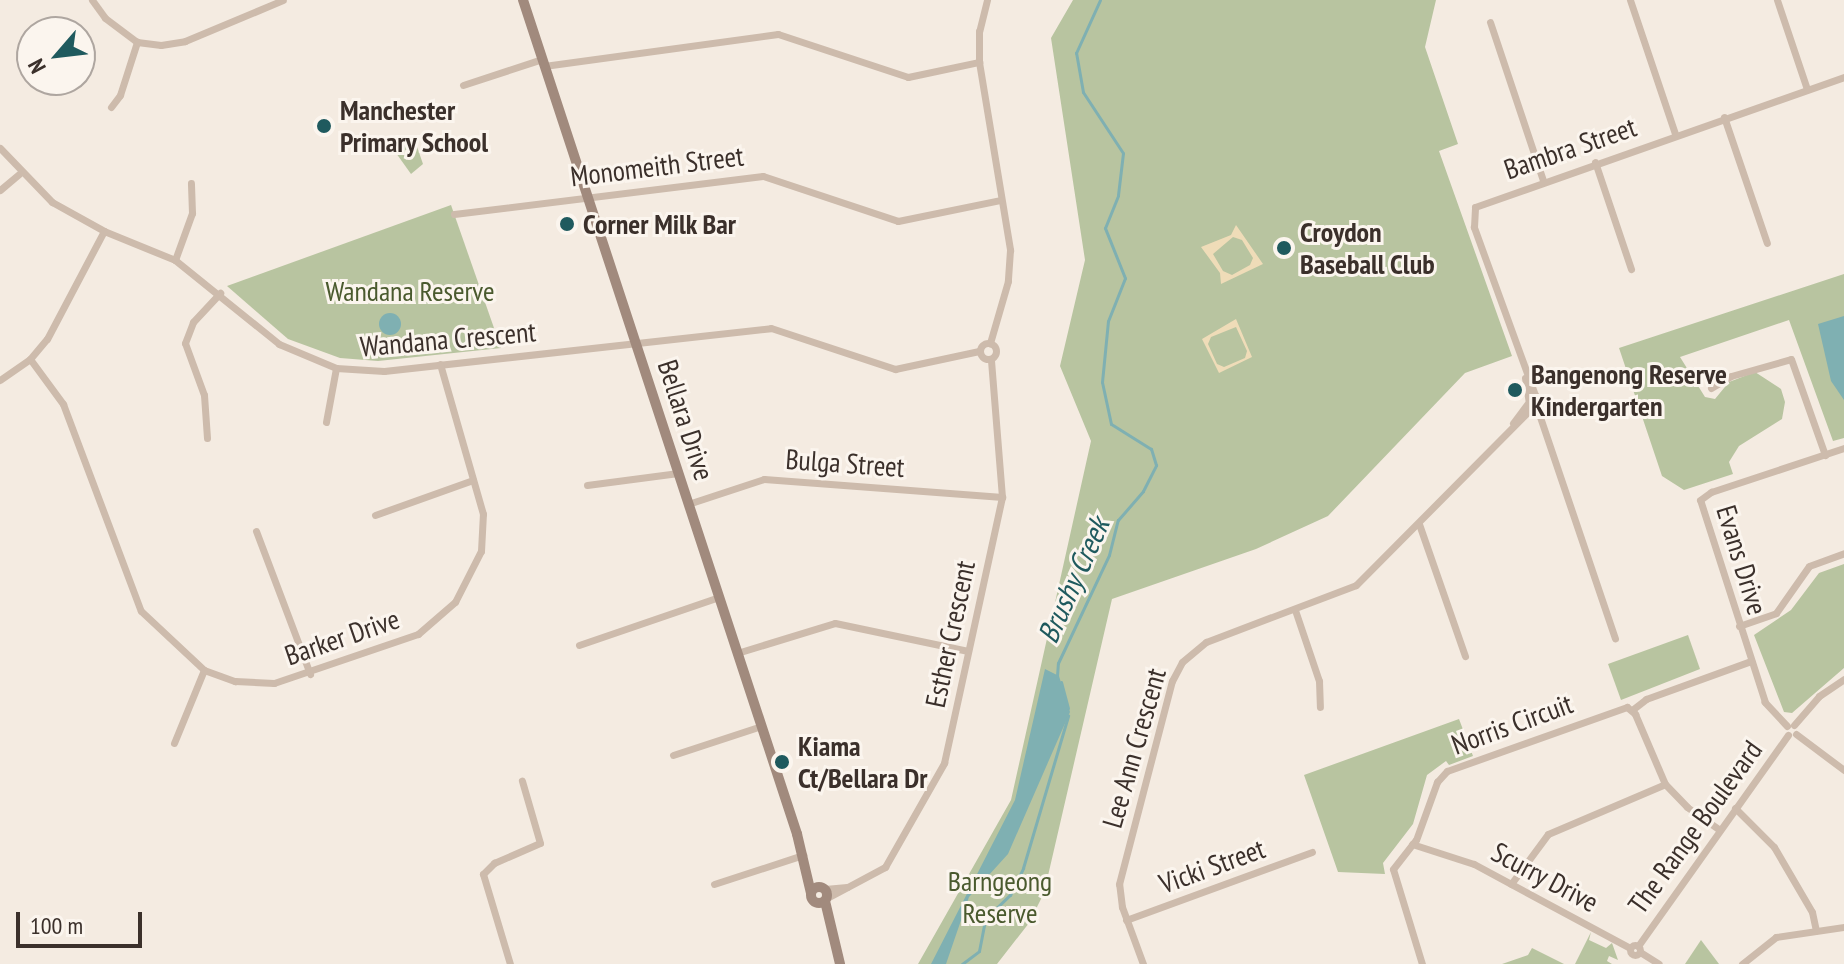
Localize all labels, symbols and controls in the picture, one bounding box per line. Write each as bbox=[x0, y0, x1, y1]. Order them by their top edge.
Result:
north arrow bbox=[16, 16, 96, 96]
text: N bbox=[21, 55, 52, 78]
place label: Manchester Primary School bbox=[340, 93, 489, 159]
street label: Bambra Street bbox=[1500, 110, 1640, 186]
marker: Manchester Primary School bbox=[315, 117, 333, 135]
street label: Monomeith Street bbox=[569, 139, 745, 193]
place label: Corner Milk Bar bbox=[583, 207, 737, 241]
marker: Corner Milk Bar bbox=[558, 215, 576, 233]
place label: Croydon Baseball Club bbox=[1300, 215, 1435, 281]
marker: Croydon Baseball Club bbox=[1275, 239, 1293, 257]
park label: Wandana Reserve bbox=[325, 274, 495, 308]
street label: Wandana Crescent bbox=[359, 315, 537, 363]
street label: Bellara Drive bbox=[651, 356, 721, 484]
place label: Bangenong Reserve Kindergarten bbox=[1531, 357, 1727, 423]
marker: Bangenong Reserve Kindergarten bbox=[1506, 381, 1524, 399]
street label: Bulga Street bbox=[784, 442, 906, 484]
street label: Evans Drive bbox=[1709, 501, 1775, 619]
water label: Brushy Creek bbox=[1029, 511, 1117, 649]
street label: Esther Crescent bbox=[918, 558, 982, 710]
street label: Barker Drive bbox=[280, 602, 404, 672]
street label: Lee Ann Crescent bbox=[1095, 664, 1173, 832]
street label: Norris Circuit bbox=[1447, 687, 1577, 761]
place label: Kiama Ct/Bellara Dr bbox=[798, 729, 927, 795]
street label: The Range Boulevard bbox=[1621, 734, 1769, 920]
marker: Kiama Ct/Bellara Dr bbox=[773, 753, 791, 771]
street label: Vicki Street bbox=[1155, 831, 1269, 901]
street label: Scurry Drive bbox=[1486, 835, 1604, 919]
park label: Barngeong Reserve bbox=[948, 864, 1052, 930]
scale bar bbox=[20, 896, 146, 946]
text: 100 m bbox=[30, 910, 83, 941]

